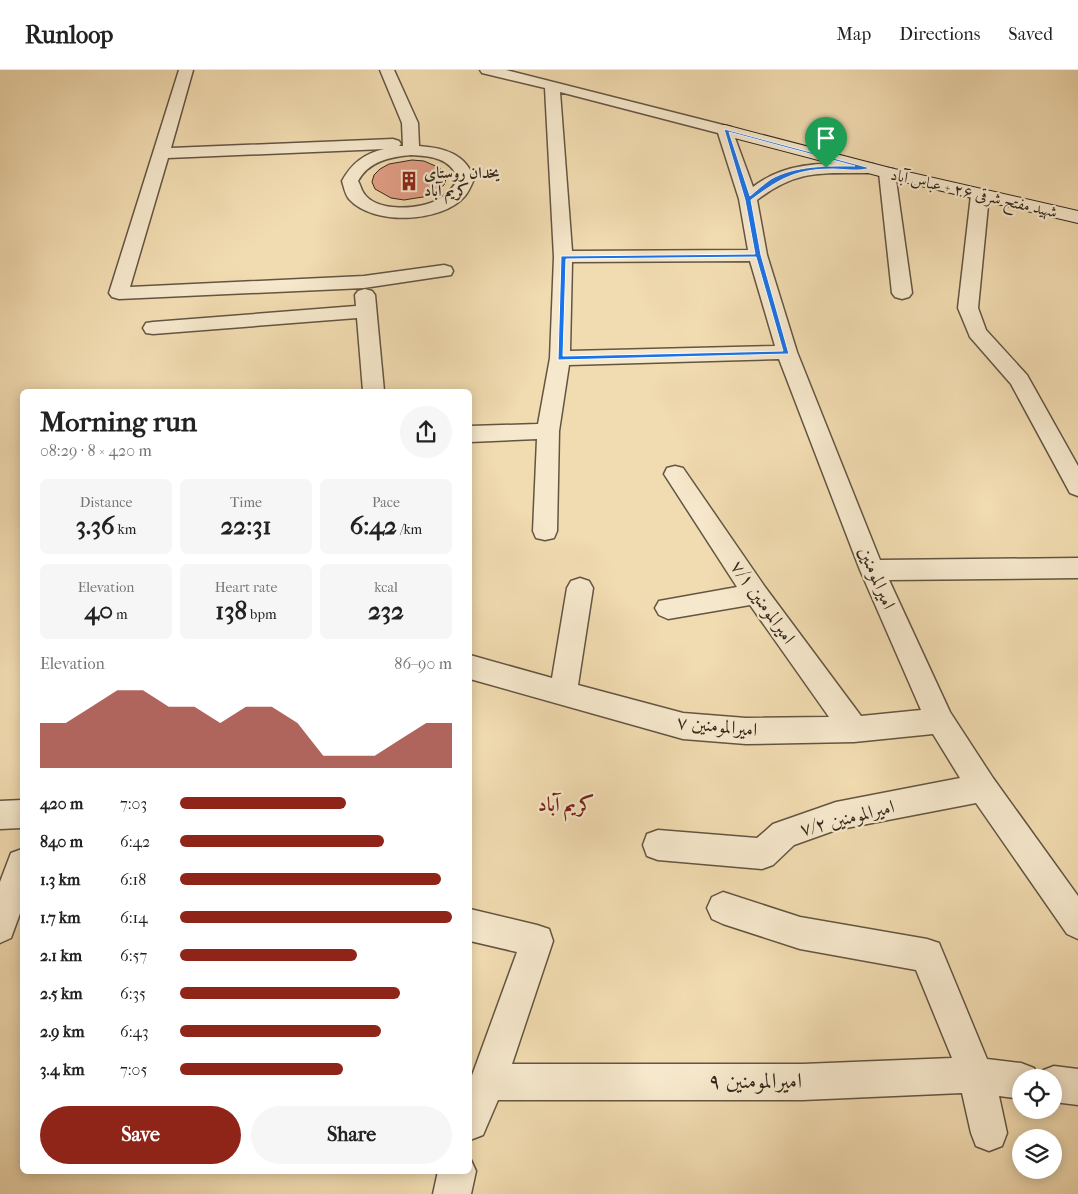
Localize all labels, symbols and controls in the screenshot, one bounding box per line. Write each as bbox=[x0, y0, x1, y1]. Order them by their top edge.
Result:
text: Runloop bbox=[25, 21, 113, 49]
text: Map bbox=[837, 24, 871, 45]
text: Directions bbox=[899, 24, 980, 45]
text: Saved bbox=[1008, 24, 1053, 45]
pin bbox=[805, 117, 847, 168]
icon: arrive bbox=[812, 124, 840, 152]
place label: یخدان روستای کریم آباد bbox=[424, 163, 500, 205]
street label: شهید مفتح شرقی ۲۶ + عباس آباد bbox=[888, 165, 1059, 226]
building icon: یخدان روستای کریم آباد bbox=[398, 170, 420, 192]
text: Morning run bbox=[40, 405, 197, 438]
button: share bbox=[400, 406, 452, 458]
text: 08:29 · 8 × 420 m bbox=[40, 441, 152, 460]
text: Distance bbox=[80, 494, 132, 511]
text: Time bbox=[230, 494, 262, 511]
text: Pace bbox=[372, 494, 400, 511]
text: 3.36 bbox=[76, 511, 115, 540]
text: 22:31 bbox=[221, 511, 271, 540]
text: 6:42 bbox=[350, 511, 397, 540]
text: km bbox=[115, 521, 136, 538]
text: /km bbox=[397, 521, 422, 538]
street label: امیرالمومنین bbox=[853, 543, 900, 613]
street label: امیرالمومنین ۷/۱ bbox=[725, 556, 800, 649]
text: Elevation bbox=[78, 579, 134, 596]
text: Heart rate bbox=[215, 579, 277, 596]
text: kcal bbox=[374, 579, 398, 596]
text: 40 bbox=[84, 596, 113, 625]
text: 138 bbox=[215, 596, 247, 625]
text: 232 bbox=[368, 596, 404, 625]
text: m bbox=[113, 606, 128, 623]
text: bpm bbox=[247, 606, 277, 623]
text: Elevation bbox=[40, 654, 105, 673]
text: 86–90 m bbox=[394, 654, 452, 673]
street label: امیرالمومنین ۷ bbox=[675, 711, 758, 742]
district label: کریم آباد bbox=[538, 792, 594, 822]
text: 420 m bbox=[40, 794, 83, 813]
text: 7:03 bbox=[120, 794, 147, 813]
street label: امیرالمومنین ۷/۲ bbox=[797, 796, 897, 841]
text: 840 m bbox=[40, 832, 83, 851]
text: 6:42 bbox=[120, 832, 150, 851]
text: 1.3 km bbox=[40, 870, 80, 889]
text: 6:18 bbox=[120, 870, 146, 889]
text: 1.7 km bbox=[40, 908, 81, 927]
text: 6:14 bbox=[120, 908, 148, 927]
text: 2.1 km bbox=[40, 946, 82, 965]
text: 6:57 bbox=[120, 946, 147, 965]
text: 2.5 km bbox=[40, 984, 83, 1003]
text: 6:35 bbox=[120, 984, 146, 1003]
text: 2.9 km bbox=[40, 1022, 84, 1041]
text: 6:43 bbox=[120, 1022, 149, 1041]
text: 3.4 km bbox=[40, 1060, 84, 1079]
text: 7:05 bbox=[120, 1060, 147, 1079]
street label: امیرالمومنین ۹ bbox=[708, 1068, 802, 1094]
map controls bbox=[1012, 1069, 1062, 1179]
button: locate bbox=[1012, 1069, 1062, 1119]
button: Save bbox=[40, 1106, 241, 1164]
button: Share bbox=[251, 1106, 452, 1164]
button: layers bbox=[1012, 1129, 1062, 1179]

